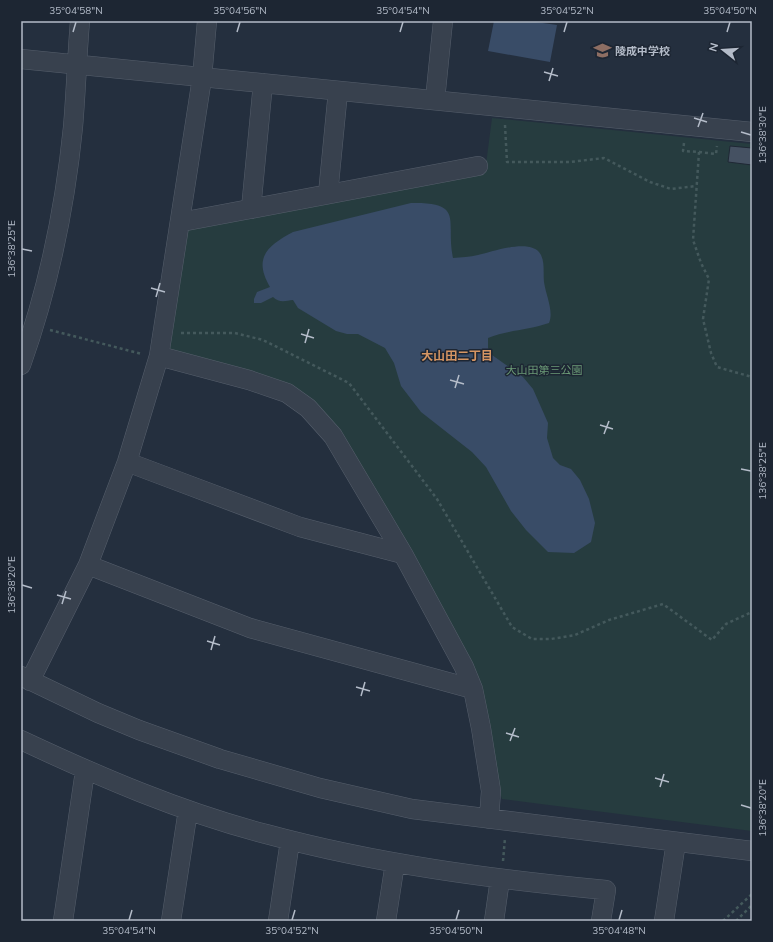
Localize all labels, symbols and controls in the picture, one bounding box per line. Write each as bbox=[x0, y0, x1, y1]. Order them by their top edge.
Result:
text: 35°04'58"N bbox=[49, 4, 103, 17]
text: 35°04'56"N bbox=[213, 4, 267, 17]
text: 35°04'54"N bbox=[376, 4, 430, 17]
text: 35°04'52"N bbox=[540, 4, 594, 17]
text: 35°04'50"N bbox=[703, 4, 757, 17]
north arrow bbox=[703, 30, 743, 70]
school or university icon: 陵成中学校 bbox=[592, 41, 612, 61]
text: N bbox=[706, 41, 721, 53]
place label: 陵成中学校 bbox=[615, 44, 670, 58]
text: 136°38'30"E bbox=[756, 106, 769, 164]
text: 136°38'25"E bbox=[5, 220, 18, 278]
district label: 大山田二丁目 bbox=[421, 348, 493, 363]
park label: 大山田第三公園 bbox=[506, 363, 583, 377]
text: 136°38'25"E bbox=[756, 442, 769, 500]
text: 136°38'20"E bbox=[5, 556, 18, 614]
text: 136°38'20"E bbox=[756, 779, 769, 837]
text: 35°04'54"N bbox=[102, 924, 156, 937]
text: 35°04'52"N bbox=[265, 924, 319, 937]
text: 35°04'50"N bbox=[429, 924, 483, 937]
text: 35°04'48"N bbox=[592, 924, 646, 937]

